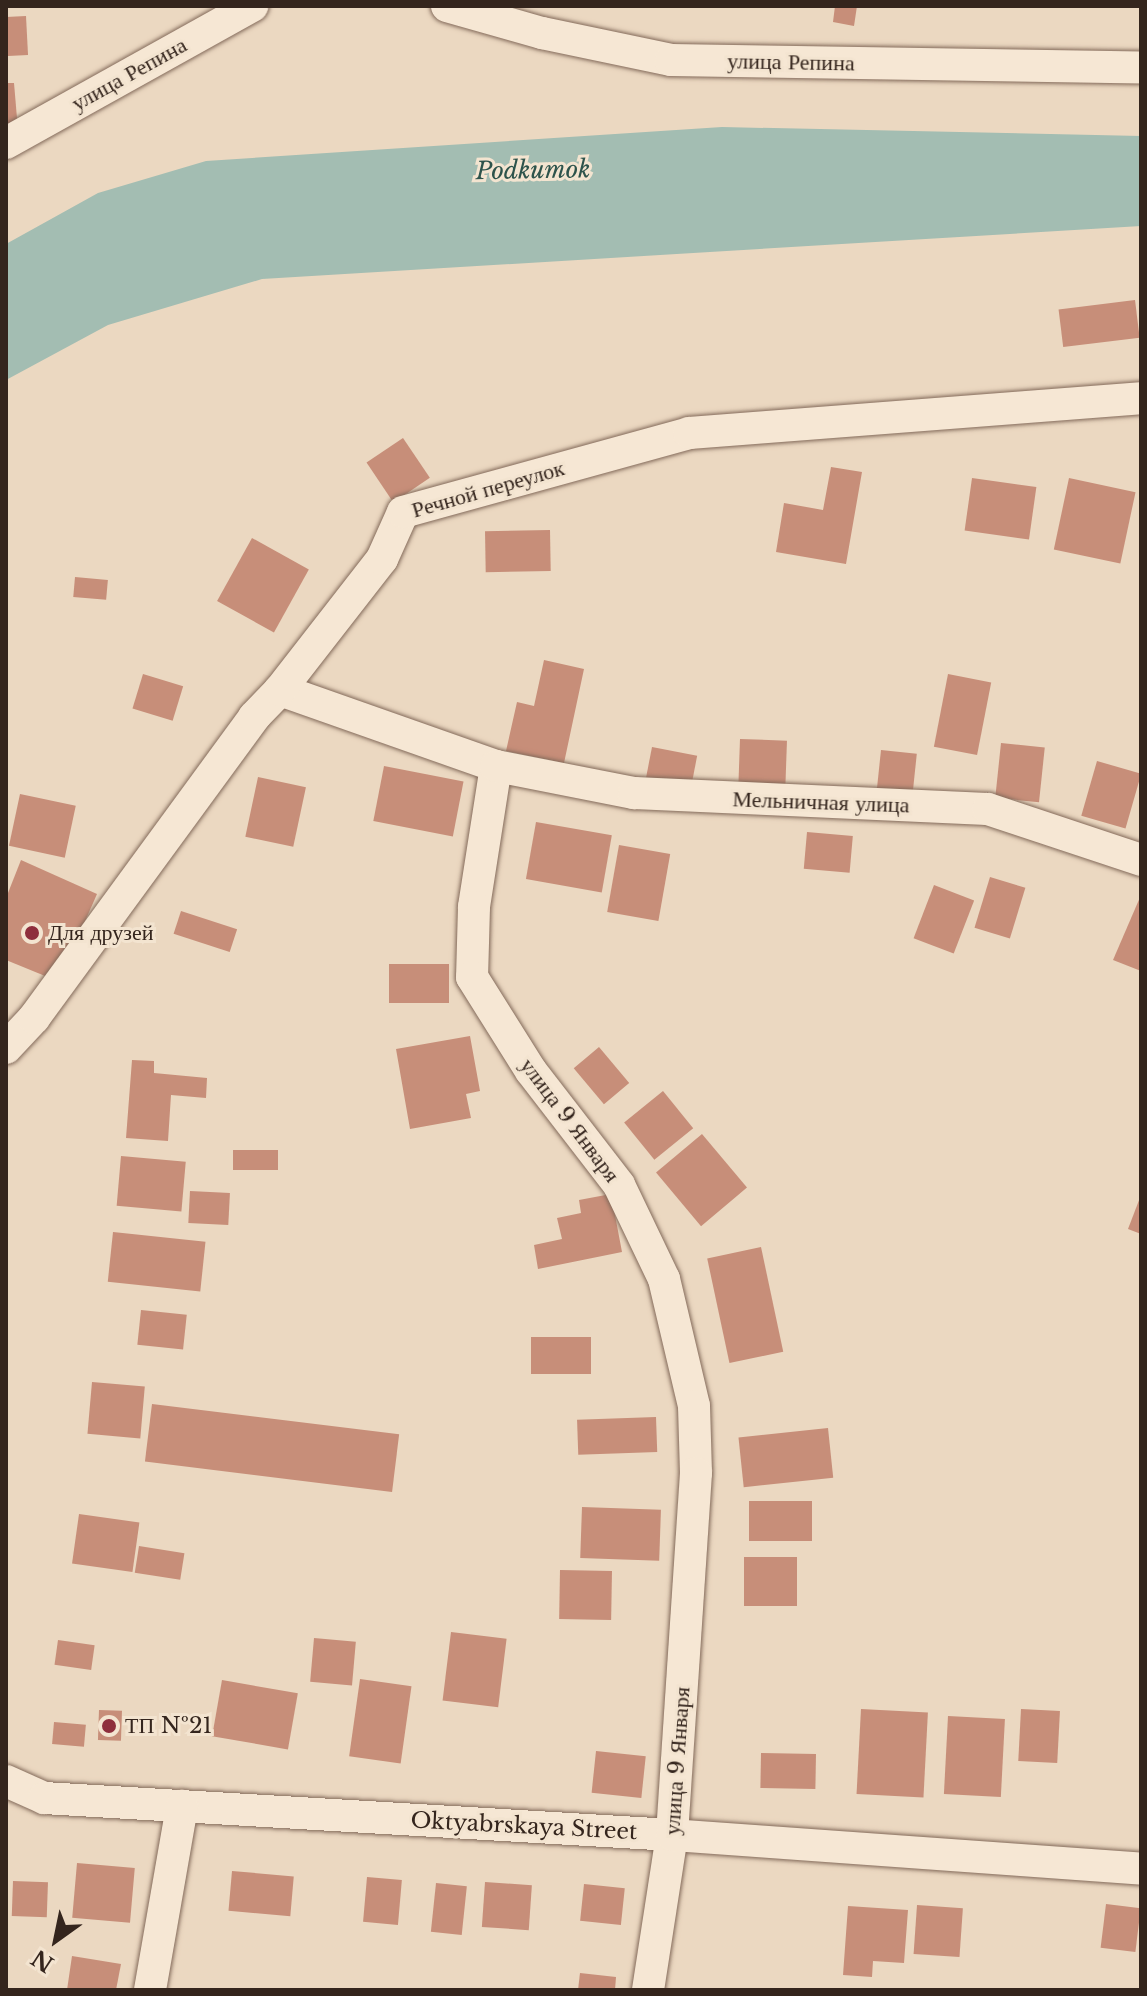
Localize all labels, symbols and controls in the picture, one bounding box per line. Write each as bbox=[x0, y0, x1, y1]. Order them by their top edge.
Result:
street label: улица Репина bbox=[67, 32, 191, 116]
street label: улица Репина bbox=[727, 48, 855, 76]
water label: Podkumok bbox=[475, 155, 591, 185]
street label: Речной переулок bbox=[409, 455, 567, 523]
street label: Мельничная улица bbox=[732, 786, 910, 818]
place label: Для друзей bbox=[48, 920, 154, 946]
marker: Для друзей bbox=[23, 924, 41, 942]
street label: улица 9 Января bbox=[515, 1053, 625, 1187]
street label: улица 9 Января bbox=[659, 1686, 695, 1836]
place label: ТП №21 bbox=[125, 1713, 212, 1739]
marker: ТП №21 bbox=[100, 1717, 118, 1735]
street label: Oktyabrskaya Street bbox=[410, 1807, 638, 1845]
north arrow bbox=[16, 1900, 96, 1980]
text: N bbox=[27, 1944, 59, 1978]

